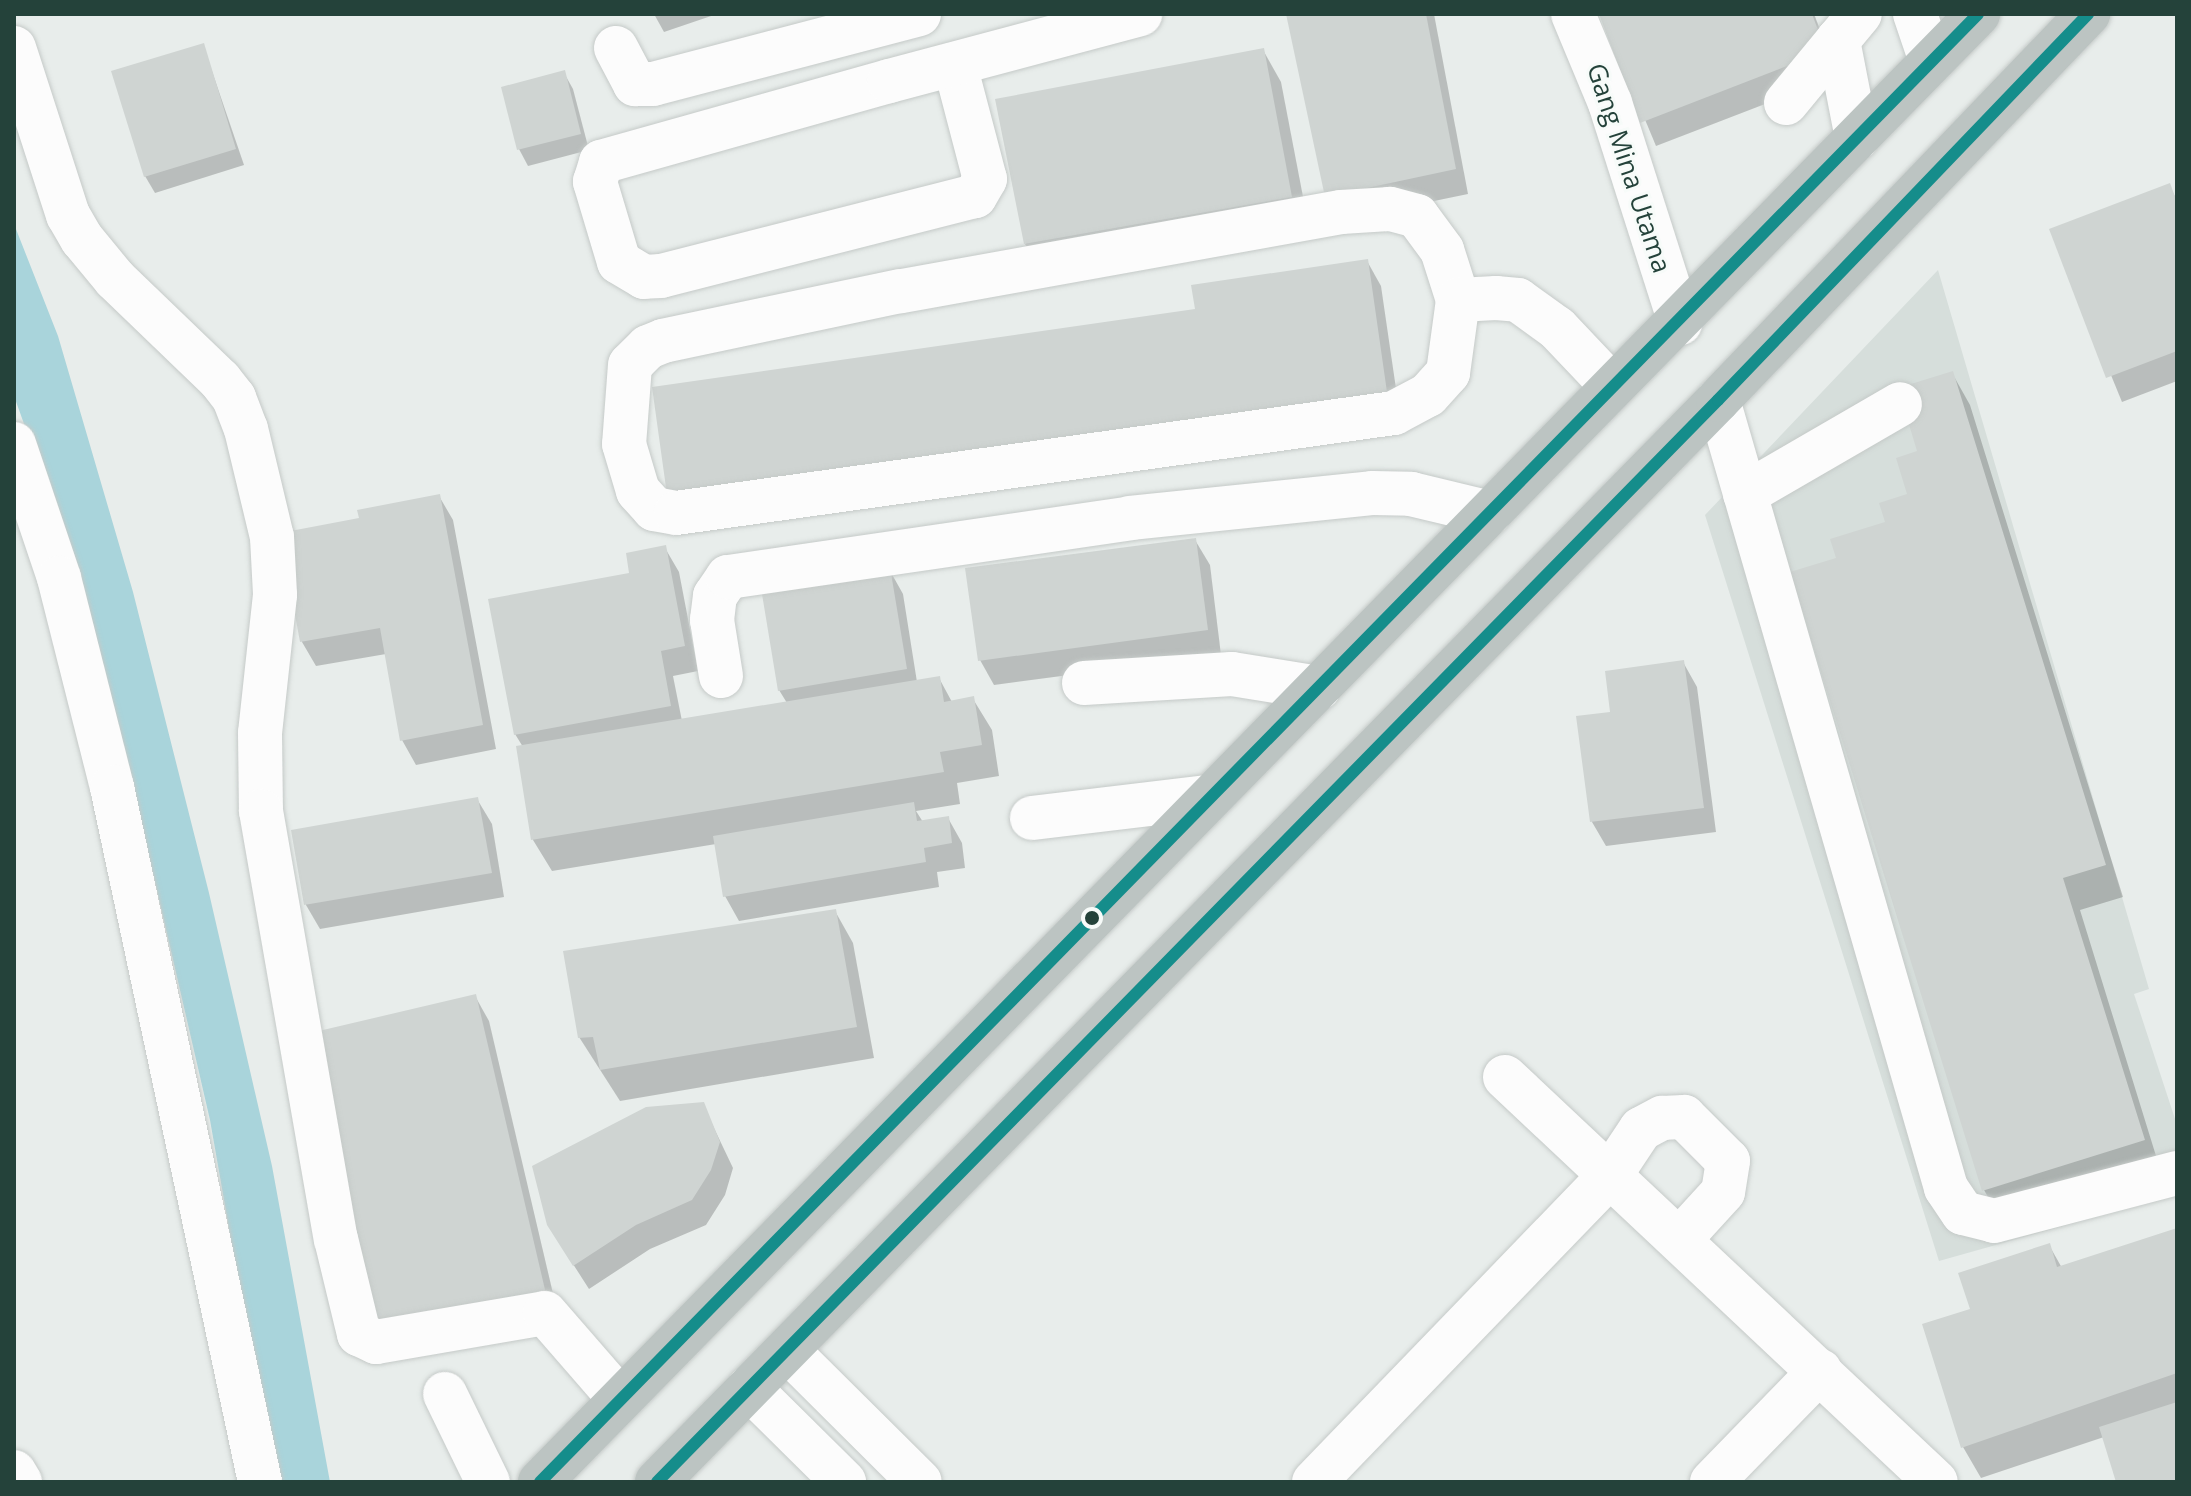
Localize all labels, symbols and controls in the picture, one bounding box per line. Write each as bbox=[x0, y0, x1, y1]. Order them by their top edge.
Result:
street label: Gang Mina Utama bbox=[1580, 59, 1678, 277]
unlabelled marker bbox=[1084, 910, 1100, 926]

